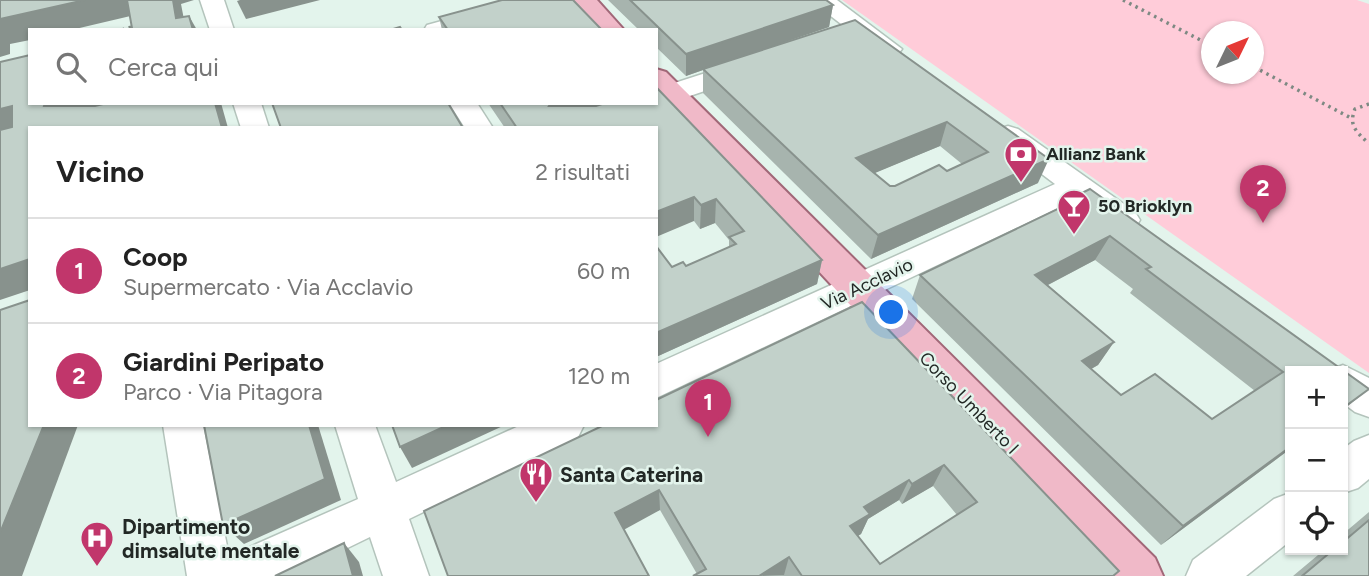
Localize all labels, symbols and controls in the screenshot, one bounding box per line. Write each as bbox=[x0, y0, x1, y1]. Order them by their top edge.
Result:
north arrow bbox=[1201, 21, 1264, 84]
search box bbox=[28, 28, 658, 105]
icon: search bbox=[52, 48, 90, 86]
text: Cerca qui bbox=[108, 51, 219, 83]
bank icon: Allianz Bank bbox=[1002, 135, 1040, 184]
place label: Allianz Bank bbox=[1046, 143, 1146, 165]
text: Vicino bbox=[56, 153, 144, 190]
text: 2 risultati bbox=[535, 158, 630, 186]
pin: 2 bbox=[1240, 165, 1286, 223]
bar icon: 50 Brioklyn bbox=[1055, 187, 1093, 236]
place label: 50 Brioklyn bbox=[1098, 195, 1192, 217]
text: Coop bbox=[123, 241, 188, 273]
street label: Via Acclavio bbox=[818, 253, 916, 315]
text: 1 bbox=[74, 257, 84, 285]
text: 60 m bbox=[577, 257, 630, 285]
text: Supermercato · Via Acclavio bbox=[123, 273, 413, 301]
your location bbox=[874, 295, 908, 329]
text: Giardini Peripato bbox=[123, 346, 324, 378]
street label: Corso Umberto I bbox=[915, 347, 1023, 459]
text: 2 bbox=[72, 362, 86, 390]
text: 120 m bbox=[568, 362, 630, 390]
map controls bbox=[1285, 366, 1348, 555]
button: + bbox=[1285, 366, 1348, 429]
text: Parco · Via Pitagora bbox=[123, 378, 323, 406]
pin: 1 bbox=[685, 379, 731, 437]
button: − bbox=[1285, 429, 1348, 492]
restaurant icon: Santa Caterina bbox=[517, 455, 555, 504]
place label: Santa Caterina bbox=[560, 462, 703, 487]
button: locate bbox=[1285, 492, 1348, 555]
place label: Dipartimento dimsalute mentale bbox=[122, 514, 300, 563]
hospital icon: Dipartimento dimsalute mentale bbox=[78, 519, 116, 568]

